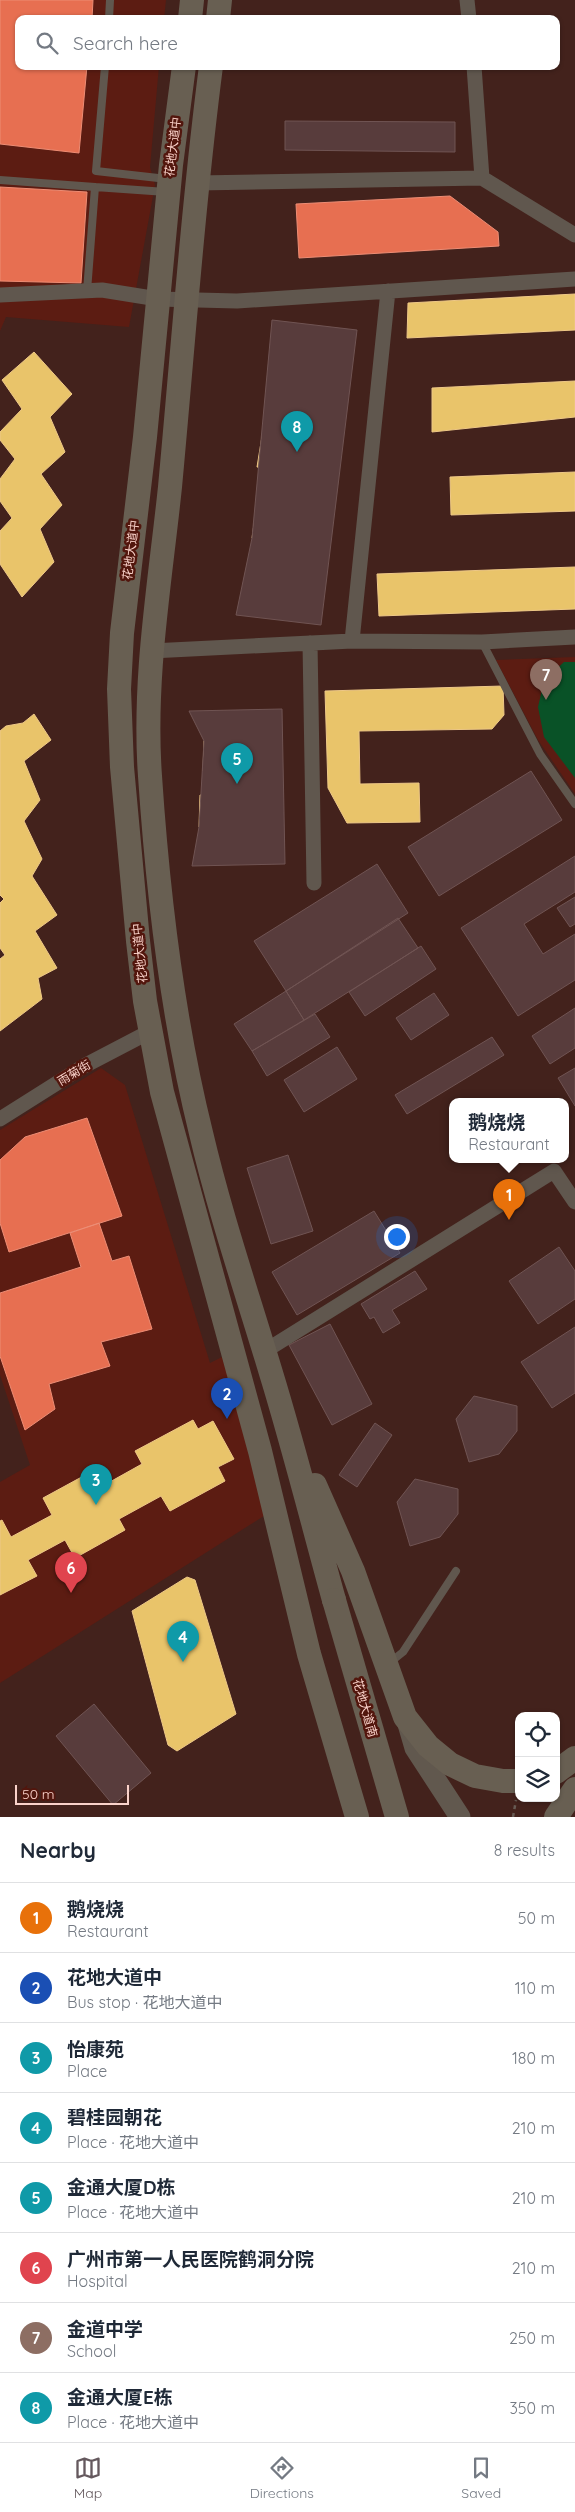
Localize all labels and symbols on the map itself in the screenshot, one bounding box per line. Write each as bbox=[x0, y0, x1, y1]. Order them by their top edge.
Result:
street label: 花地大道中 bbox=[161, 116, 184, 178]
pin: 8 bbox=[281, 411, 313, 452]
street label: 花地大道中 bbox=[119, 519, 142, 581]
pin: 7 bbox=[530, 659, 562, 700]
pin: 5 bbox=[221, 743, 253, 784]
street label: 花地大道中 bbox=[129, 922, 150, 984]
street label: 雨菊街 bbox=[54, 1057, 93, 1088]
pin: 1 bbox=[493, 1179, 525, 1220]
your location bbox=[384, 1224, 410, 1250]
pin: 2 bbox=[211, 1378, 243, 1419]
pin: 3 bbox=[80, 1464, 112, 1505]
pin: 6 bbox=[55, 1552, 87, 1593]
pin: 4 bbox=[167, 1621, 199, 1662]
street label: 花地大道南 bbox=[350, 1677, 381, 1739]
scale bar bbox=[15, 1782, 129, 1805]

